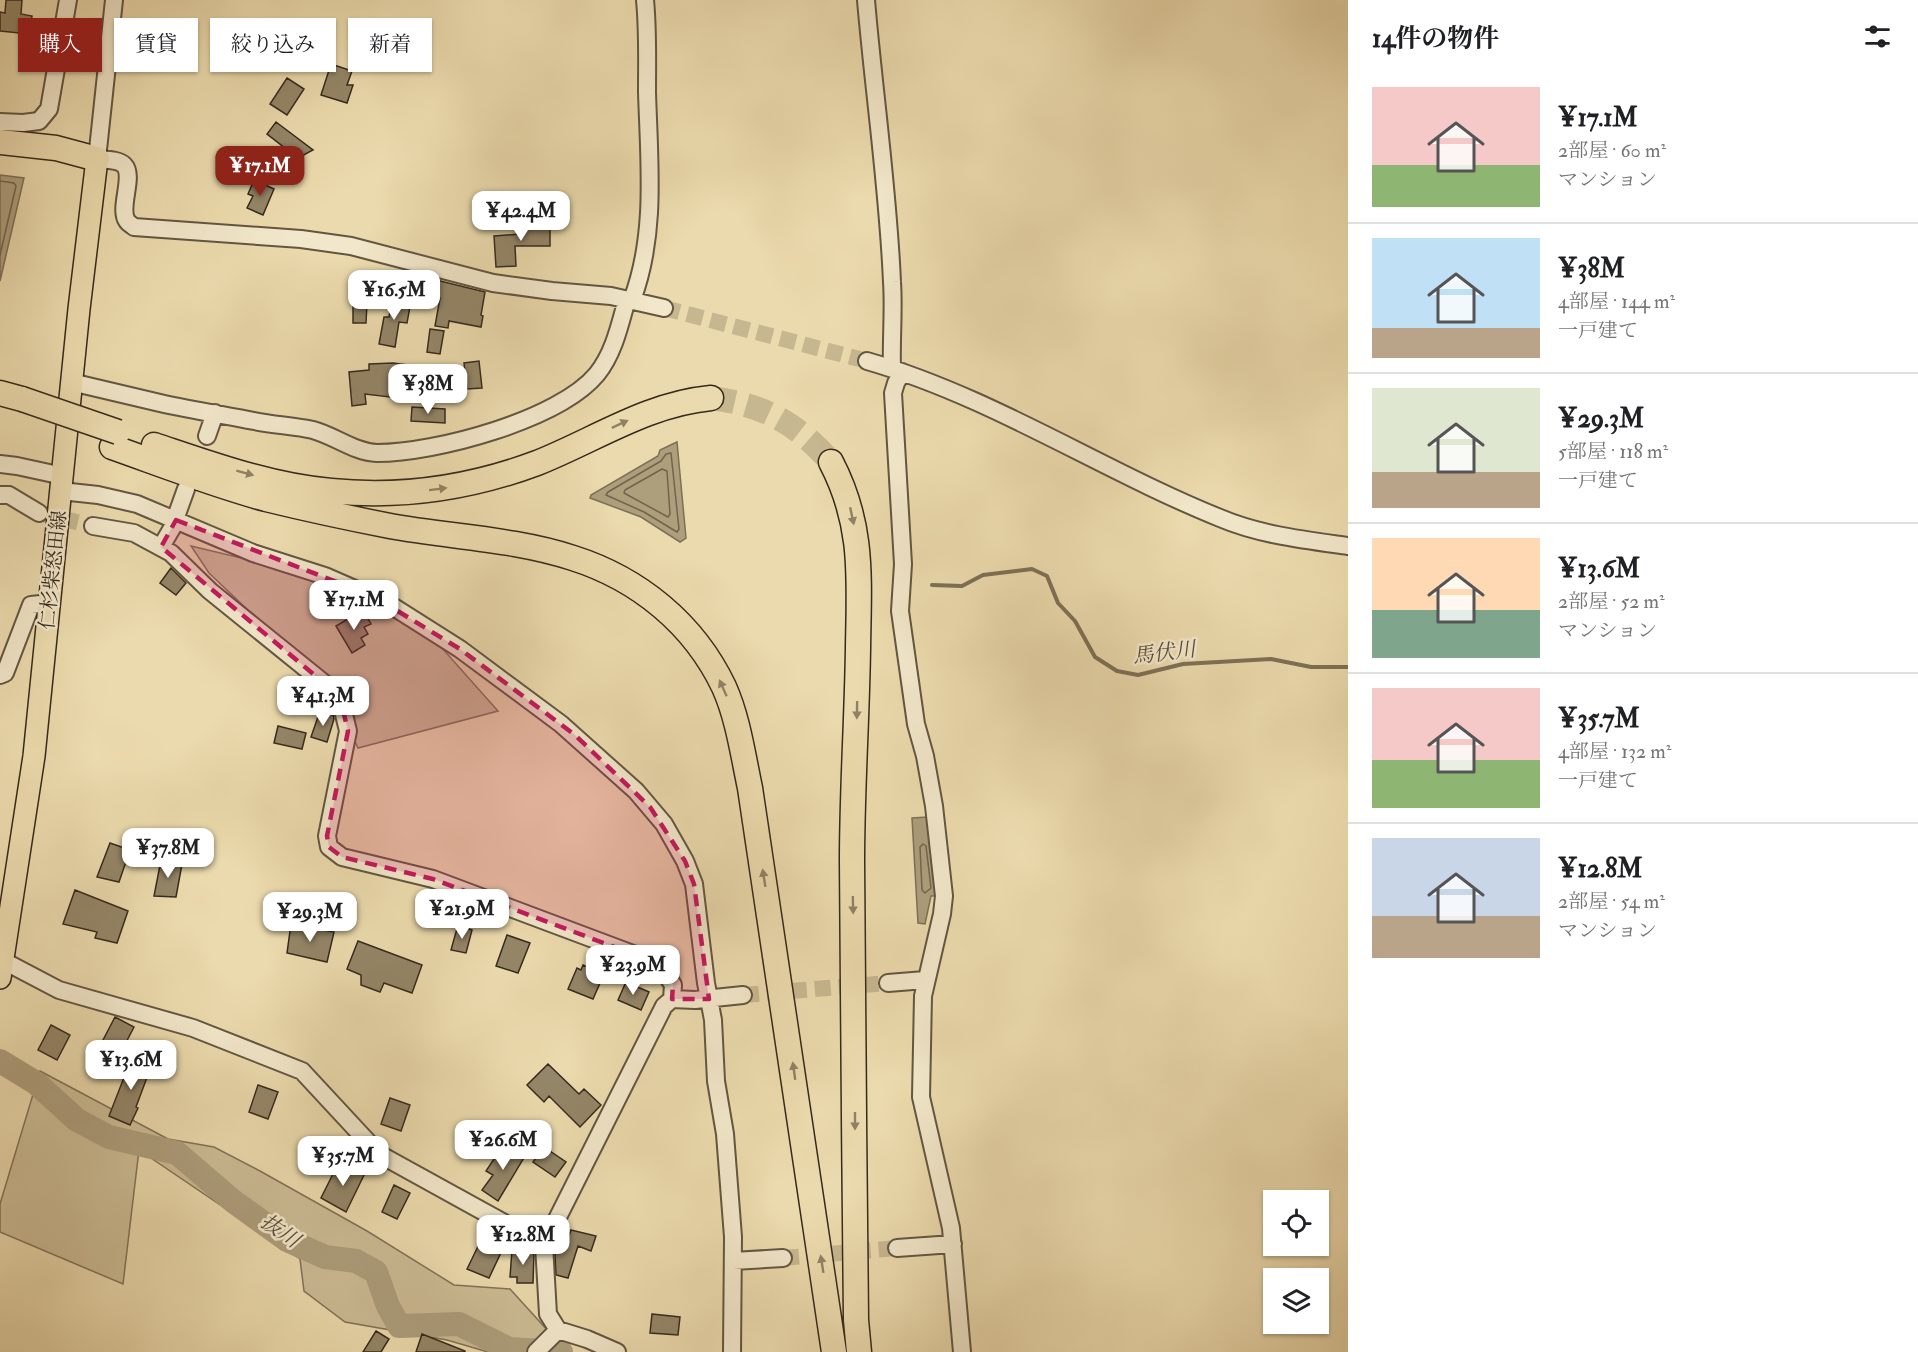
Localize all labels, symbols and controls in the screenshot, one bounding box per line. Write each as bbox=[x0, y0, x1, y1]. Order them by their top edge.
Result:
chip: 購入 bbox=[18, 18, 102, 72]
chip: 賃貸 bbox=[114, 18, 198, 72]
chip: 絞り込み bbox=[210, 18, 336, 72]
chip: 新着 bbox=[348, 18, 432, 72]
icon: filters bbox=[1861, 20, 1894, 53]
text: 14件の物件 bbox=[1372, 23, 1499, 55]
text: ¥17.1M bbox=[1558, 102, 1638, 134]
icon: home bbox=[1420, 111, 1492, 183]
text: 2部屋 · 60 m² bbox=[1558, 138, 1666, 163]
pin: ¥17.1M bbox=[211, 146, 309, 197]
text: ¥17.1M bbox=[229, 153, 291, 178]
text: マンション bbox=[1558, 167, 1657, 192]
pin: ¥42.4M bbox=[472, 191, 570, 242]
text: ¥42.4M bbox=[486, 198, 556, 223]
text: ¥38M bbox=[1558, 253, 1625, 285]
icon: home bbox=[1420, 262, 1492, 334]
pin: ¥16.5M bbox=[345, 270, 443, 321]
text: ¥16.5M bbox=[362, 277, 426, 302]
text: 4部屋 · 144 m² bbox=[1558, 289, 1675, 314]
text: 一戸建て bbox=[1558, 318, 1638, 343]
pin: ¥38M bbox=[392, 364, 464, 415]
text: ¥38M bbox=[402, 371, 454, 396]
text: ¥29.3M bbox=[1558, 403, 1644, 435]
icon: home bbox=[1420, 412, 1492, 484]
one-way arrow bbox=[612, 419, 630, 429]
text: 5部屋 · 118 m² bbox=[1558, 439, 1668, 464]
text: 一戸建て bbox=[1558, 468, 1638, 493]
one-way arrow bbox=[236, 469, 254, 478]
one-way arrow bbox=[428, 485, 447, 494]
one-way arrow bbox=[848, 507, 857, 526]
street label: 仁杉柴怒田線 bbox=[34, 509, 72, 631]
text: ¥13.6M bbox=[1558, 553, 1640, 585]
icon: home bbox=[1420, 562, 1492, 634]
pin: ¥17.1M bbox=[305, 580, 403, 631]
text: ¥17.1M bbox=[323, 587, 385, 612]
text: 2部屋 · 52 m² bbox=[1558, 589, 1665, 614]
text: マンション bbox=[1558, 618, 1657, 643]
water label: 馬伏川 bbox=[1131, 636, 1199, 670]
pin: ¥41.3M bbox=[274, 676, 372, 727]
one-way arrow bbox=[718, 679, 728, 697]
text: ¥41.3M bbox=[291, 683, 355, 708]
one-way arrow bbox=[852, 701, 862, 720]
text: ¥35.7M bbox=[1558, 703, 1640, 735]
icon: home bbox=[1420, 712, 1492, 784]
text: 4部屋 · 132 m² bbox=[1558, 739, 1671, 764]
text: 一戸建て bbox=[1558, 768, 1638, 793]
pin: ¥37.8M bbox=[119, 828, 217, 879]
text: ¥37.8M bbox=[136, 835, 200, 860]
text: ¥12.8M bbox=[1558, 853, 1642, 885]
icon: home bbox=[1420, 862, 1492, 934]
one-way arrow bbox=[760, 869, 769, 888]
pin: ¥21.9M bbox=[413, 889, 511, 940]
text: 2部屋 · 54 m² bbox=[1558, 889, 1665, 914]
pin: ¥29.3M bbox=[261, 892, 359, 943]
text: ¥21.9M bbox=[429, 896, 495, 921]
one-way arrow bbox=[848, 896, 857, 915]
text: ¥29.3M bbox=[277, 899, 343, 924]
text: マンション bbox=[1558, 918, 1657, 943]
pin: ¥23.9M bbox=[584, 945, 682, 996]
text: ¥23.9M bbox=[600, 952, 666, 977]
pin: ¥13.6M bbox=[82, 1040, 180, 1091]
text: ¥13.6M bbox=[99, 1047, 163, 1072]
one-way arrow bbox=[789, 1062, 798, 1081]
one-way arrow bbox=[850, 1112, 860, 1131]
pin: ¥26.6M bbox=[454, 1120, 552, 1171]
text: ¥26.6M bbox=[469, 1127, 537, 1152]
pin: ¥35.7M bbox=[294, 1136, 392, 1187]
text: ¥35.7M bbox=[312, 1143, 374, 1168]
map controls bbox=[1263, 1190, 1329, 1334]
button: locate bbox=[1263, 1190, 1329, 1256]
water label: 抜川 bbox=[255, 1208, 307, 1255]
pin: ¥12.8M bbox=[474, 1215, 572, 1266]
text: ¥12.8M bbox=[491, 1222, 555, 1247]
one-way arrow bbox=[818, 1254, 827, 1273]
button: layers bbox=[1263, 1268, 1329, 1334]

